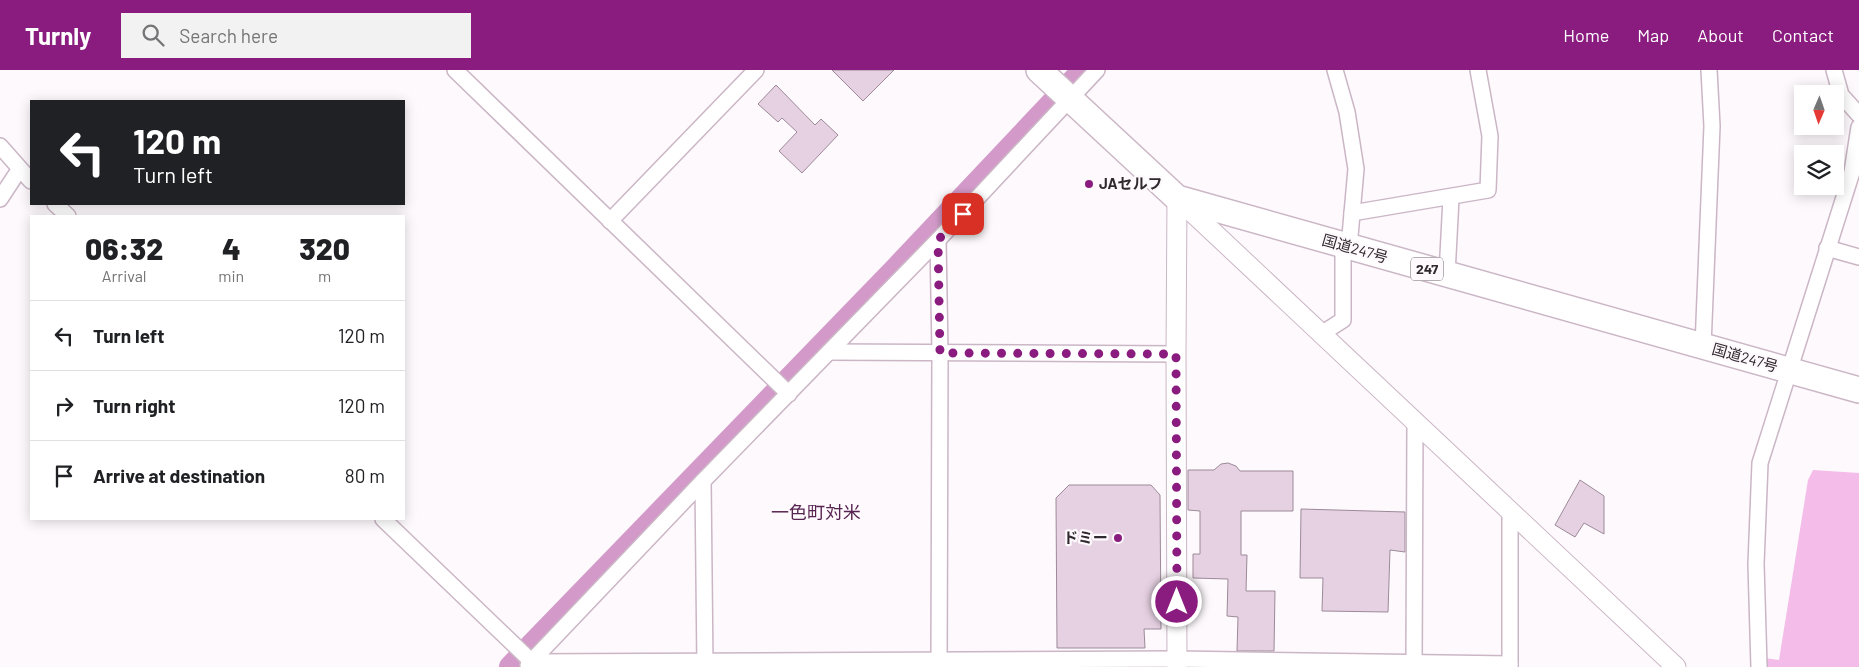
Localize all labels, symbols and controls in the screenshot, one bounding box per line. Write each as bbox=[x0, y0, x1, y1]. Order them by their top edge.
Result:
search box bbox=[121, 13, 471, 58]
text: Turnly bbox=[25, 21, 91, 50]
icon: search bbox=[139, 21, 167, 49]
text: Search here bbox=[179, 24, 278, 47]
text: Home bbox=[1563, 24, 1609, 46]
text: Map bbox=[1637, 24, 1669, 46]
text: About bbox=[1697, 24, 1744, 46]
text: Contact bbox=[1772, 24, 1834, 46]
north arrow bbox=[1794, 85, 1844, 135]
map controls bbox=[1794, 85, 1844, 195]
text: 120 m bbox=[133, 119, 221, 161]
icon: left bbox=[50, 120, 115, 185]
button: layers bbox=[1794, 145, 1844, 195]
text: Turn left bbox=[133, 161, 213, 187]
place label: JAセルフ bbox=[1099, 174, 1163, 192]
marker: JAセルフ bbox=[1083, 178, 1095, 190]
pin bbox=[942, 193, 984, 235]
icon: arrive bbox=[949, 200, 977, 228]
text: 06:32 bbox=[85, 230, 163, 266]
text: 4 bbox=[222, 230, 241, 266]
text: 320 bbox=[299, 230, 350, 266]
street label: 国道247号 bbox=[1320, 230, 1390, 266]
road number: 247 bbox=[1411, 258, 1443, 280]
text: Arrival bbox=[102, 266, 147, 285]
text: min bbox=[218, 266, 244, 285]
text: m bbox=[318, 266, 331, 285]
icon: left bbox=[50, 322, 78, 350]
text: Turn left bbox=[93, 324, 164, 347]
text: 120 m bbox=[338, 324, 385, 347]
street label: 国道247号 bbox=[1710, 339, 1780, 375]
icon: right bbox=[50, 392, 78, 420]
text: Turn right bbox=[93, 394, 175, 417]
text: 120 m bbox=[338, 394, 385, 417]
icon: arrive bbox=[50, 462, 78, 490]
text: Arrive at destination bbox=[93, 464, 265, 487]
text: 80 m bbox=[345, 464, 385, 487]
district label: 一色町対米 bbox=[771, 501, 861, 523]
place label: ドミー bbox=[1063, 528, 1108, 546]
marker: ドミー bbox=[1112, 532, 1124, 544]
position arrow bbox=[1150, 575, 1202, 627]

